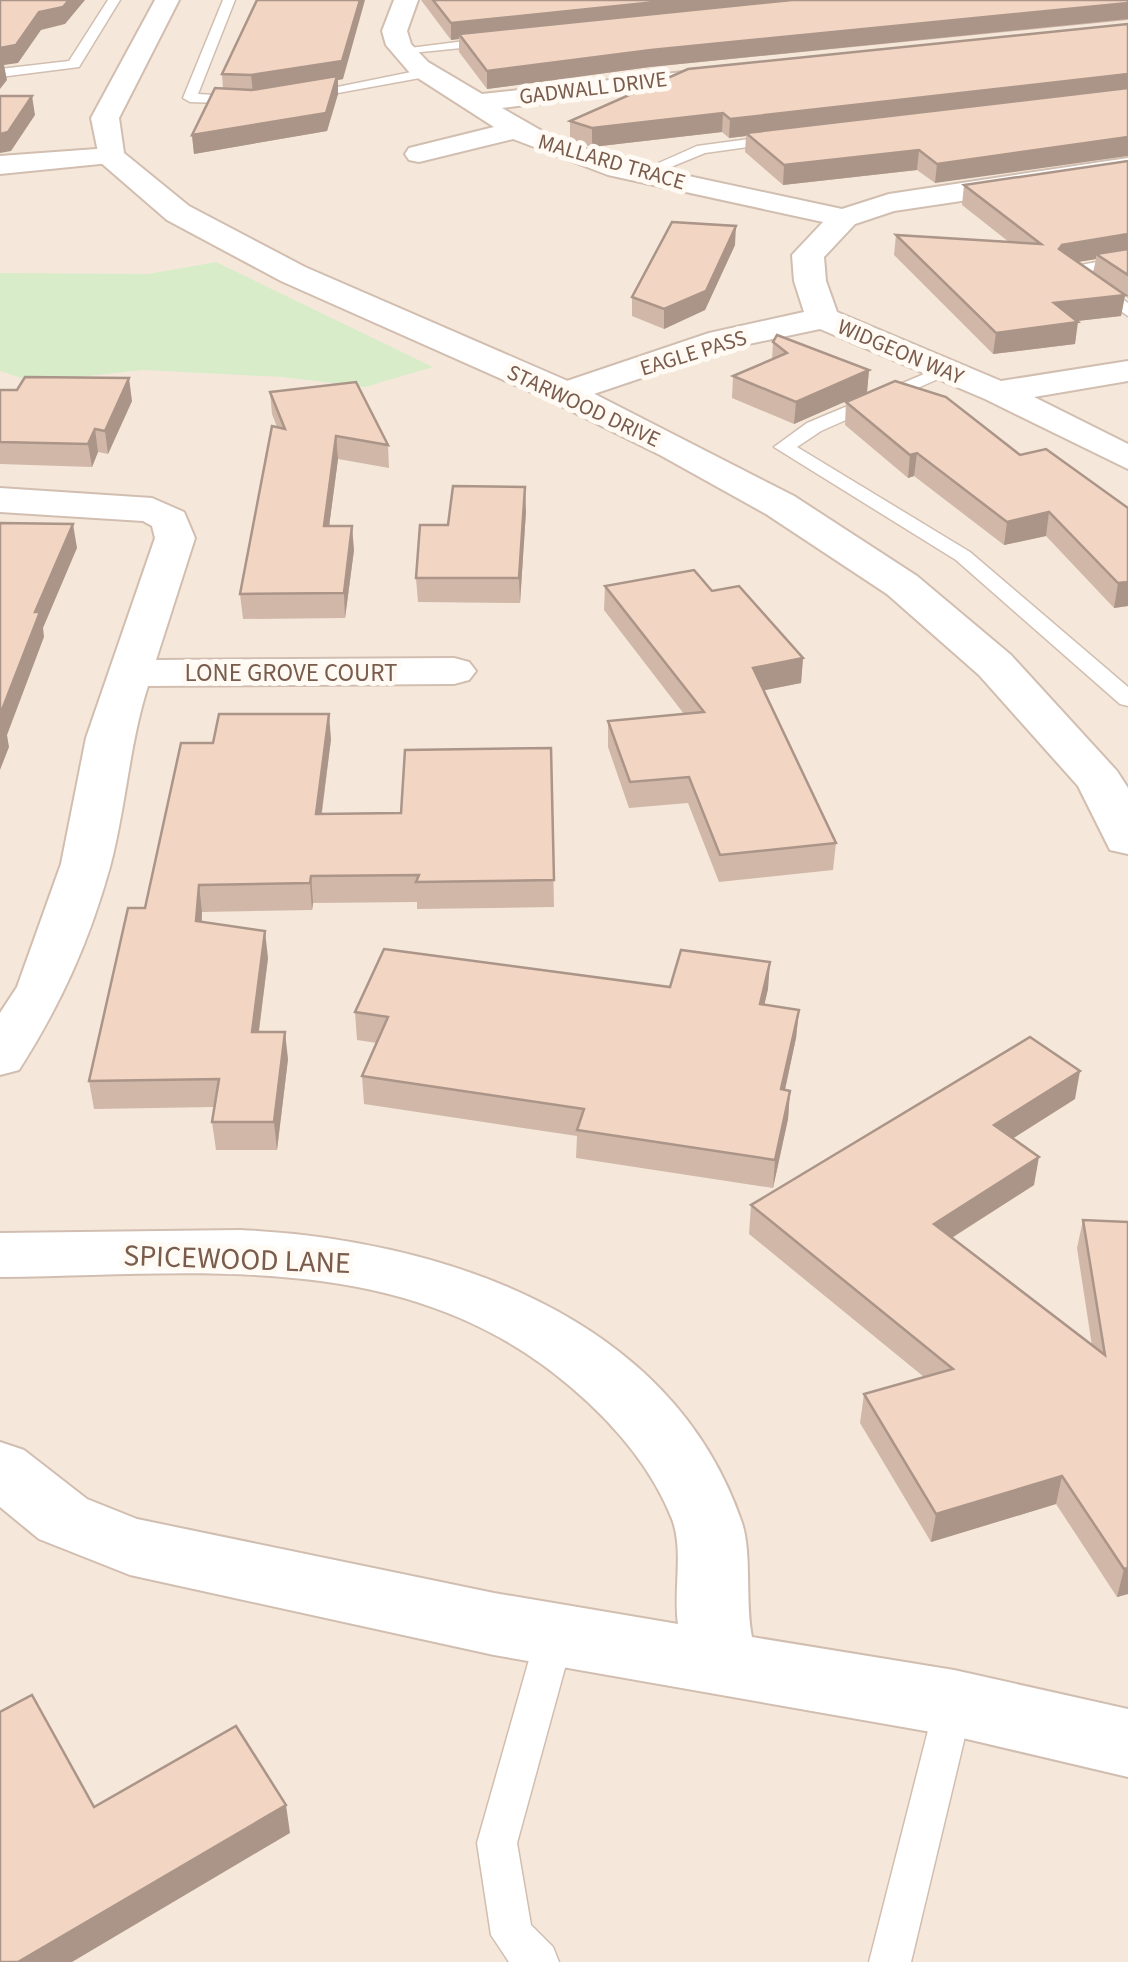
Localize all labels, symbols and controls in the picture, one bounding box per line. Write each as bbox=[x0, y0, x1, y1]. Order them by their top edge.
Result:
street label: GADWALL DRIVE bbox=[517, 63, 669, 113]
street label: MALLARD TRACE bbox=[534, 126, 689, 198]
street label: WIDGEON WAY bbox=[832, 311, 969, 393]
street label: EAGLE PASS bbox=[636, 322, 751, 384]
street label: STARWOOD DRIVE bbox=[502, 356, 666, 455]
street label: LONE GROVE COURT bbox=[184, 655, 398, 691]
street label: SPICEWOOD LANE bbox=[122, 1234, 352, 1285]

